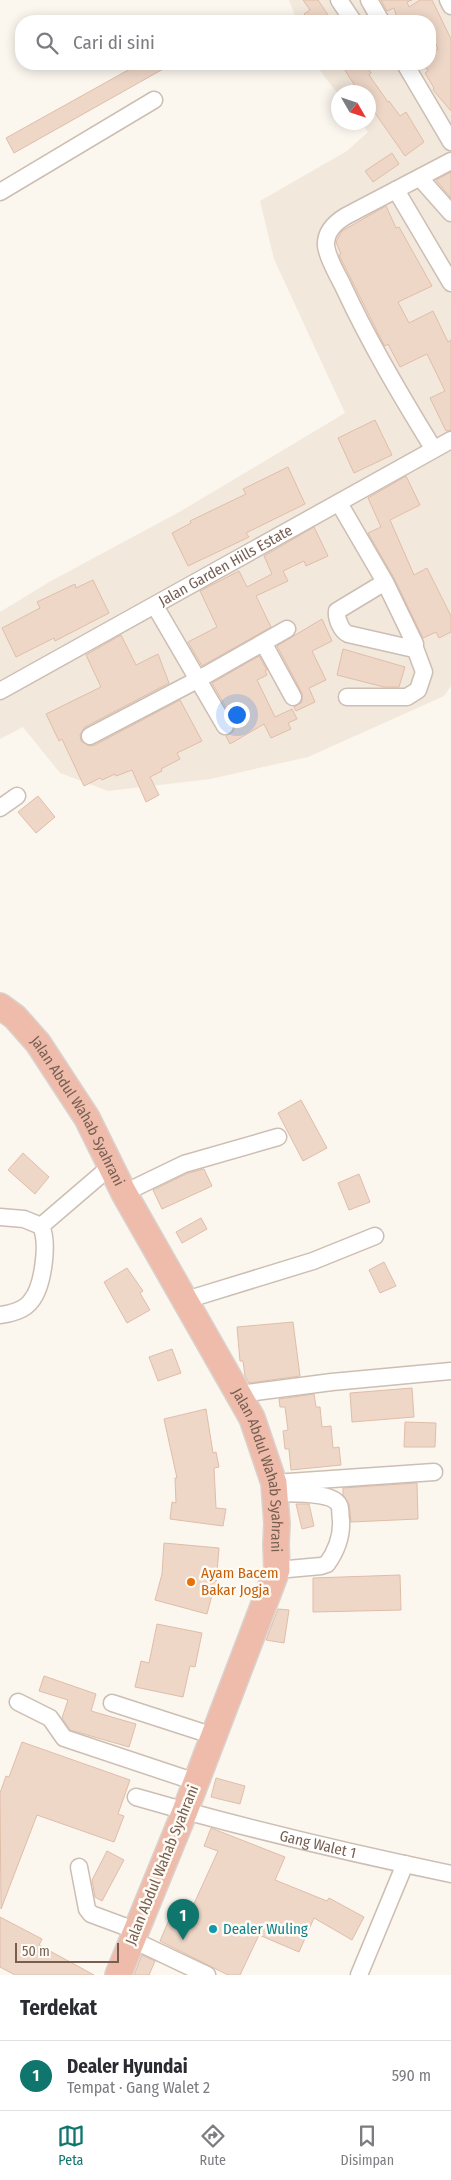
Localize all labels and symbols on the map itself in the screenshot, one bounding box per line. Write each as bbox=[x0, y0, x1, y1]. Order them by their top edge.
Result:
north arrow bbox=[331, 85, 376, 130]
street label: Jalan Garden Hills Estate bbox=[155, 521, 295, 610]
your location bbox=[224, 702, 250, 728]
street label: Jalan Abdul Wahab Syahrani bbox=[27, 1032, 128, 1189]
street label: Jalan Abdul Wahab Syahrani bbox=[228, 1385, 286, 1553]
place label: Ayam Bacem Bakar Jogja bbox=[201, 1564, 278, 1599]
marker: Ayam Bacem Bakar Jogja bbox=[185, 1576, 197, 1588]
street label: Jalan Abdul Wahab Syahrani bbox=[122, 1782, 202, 1948]
street label: Gang Walet 1 bbox=[278, 1827, 358, 1862]
pin: 1 bbox=[167, 1899, 199, 1940]
place label: Dealer Wuling bbox=[223, 1920, 308, 1938]
marker: Dealer Wuling bbox=[207, 1923, 219, 1935]
scale bar bbox=[15, 1940, 119, 1963]

